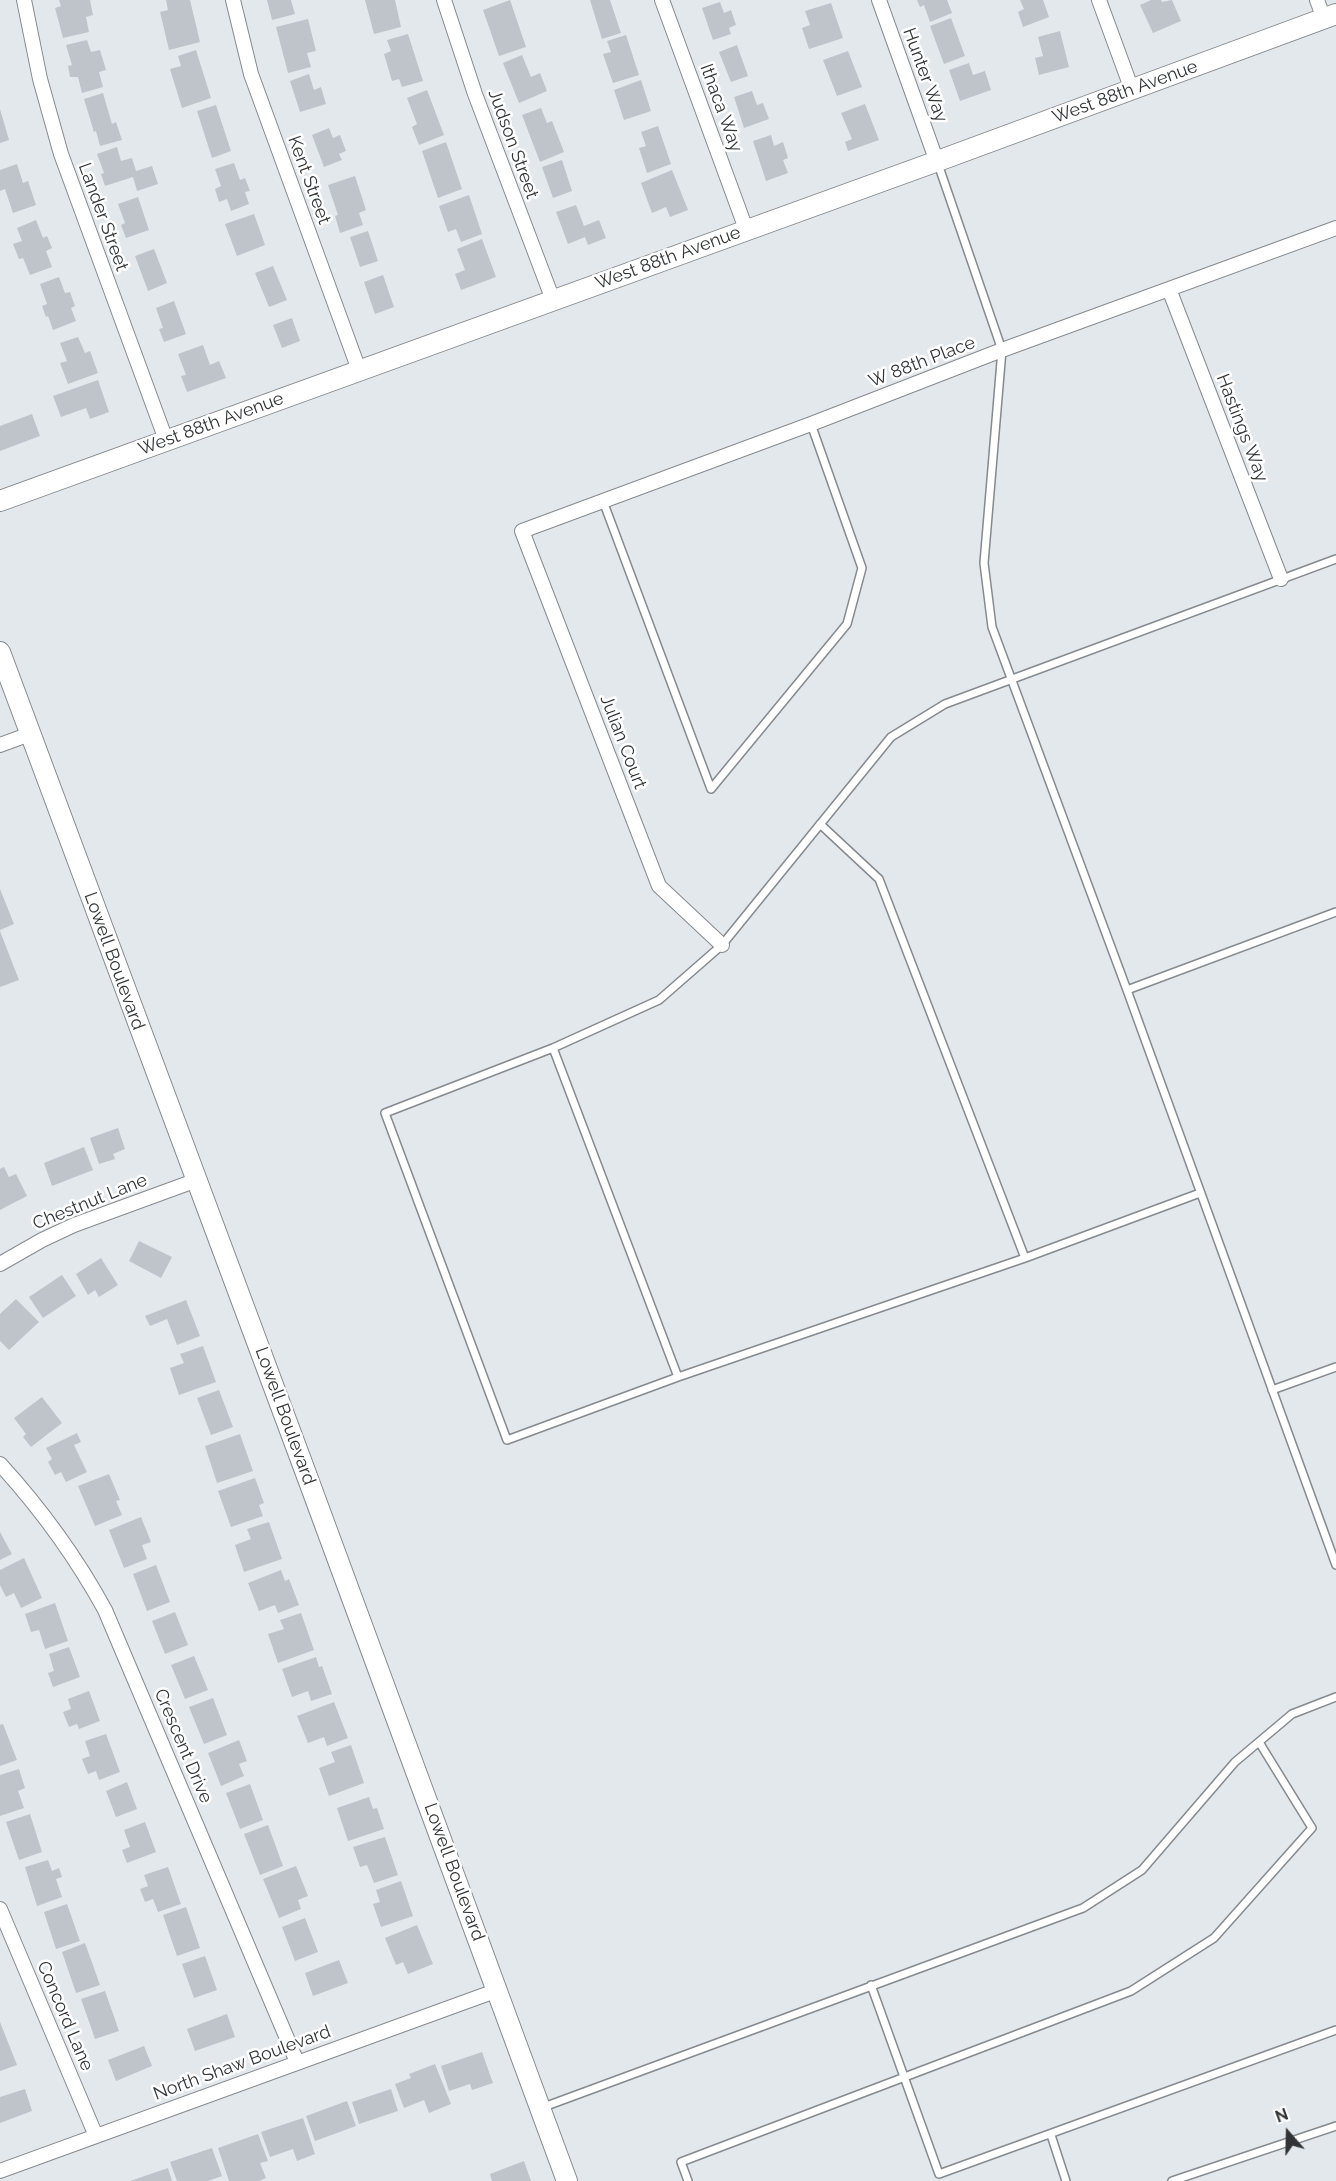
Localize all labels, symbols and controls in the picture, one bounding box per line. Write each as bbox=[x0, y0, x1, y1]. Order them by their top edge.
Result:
street label: Hunter Way bbox=[898, 25, 952, 125]
street label: West 88th Avenue bbox=[1049, 56, 1201, 128]
street label: Ithaca Way bbox=[695, 61, 747, 155]
street label: Judson Street bbox=[483, 86, 543, 202]
street label: Kent Street bbox=[283, 133, 335, 227]
street label: Lander Street bbox=[73, 160, 133, 274]
street label: West 88th Avenue bbox=[592, 222, 744, 294]
street label: W 88th Place bbox=[866, 332, 978, 392]
street label: Hastings Way bbox=[1212, 371, 1272, 485]
street label: West 88th Avenue bbox=[135, 388, 287, 460]
street label: Julian Court bbox=[595, 692, 651, 792]
street label: Lowell Boulevard bbox=[79, 889, 149, 1033]
street label: Chestnut Lane bbox=[30, 1169, 150, 1235]
street label: Lowell Boulevard bbox=[250, 1344, 320, 1488]
street label: Crescent Drive bbox=[149, 1686, 217, 1806]
street label: Lowell Boulevard bbox=[419, 1800, 489, 1944]
street label: Concord Lane bbox=[32, 1958, 98, 2074]
street label: North Shaw Boulevard bbox=[150, 2021, 334, 2105]
north arrow bbox=[1258, 2103, 1318, 2163]
text: N bbox=[1273, 2105, 1291, 2127]

